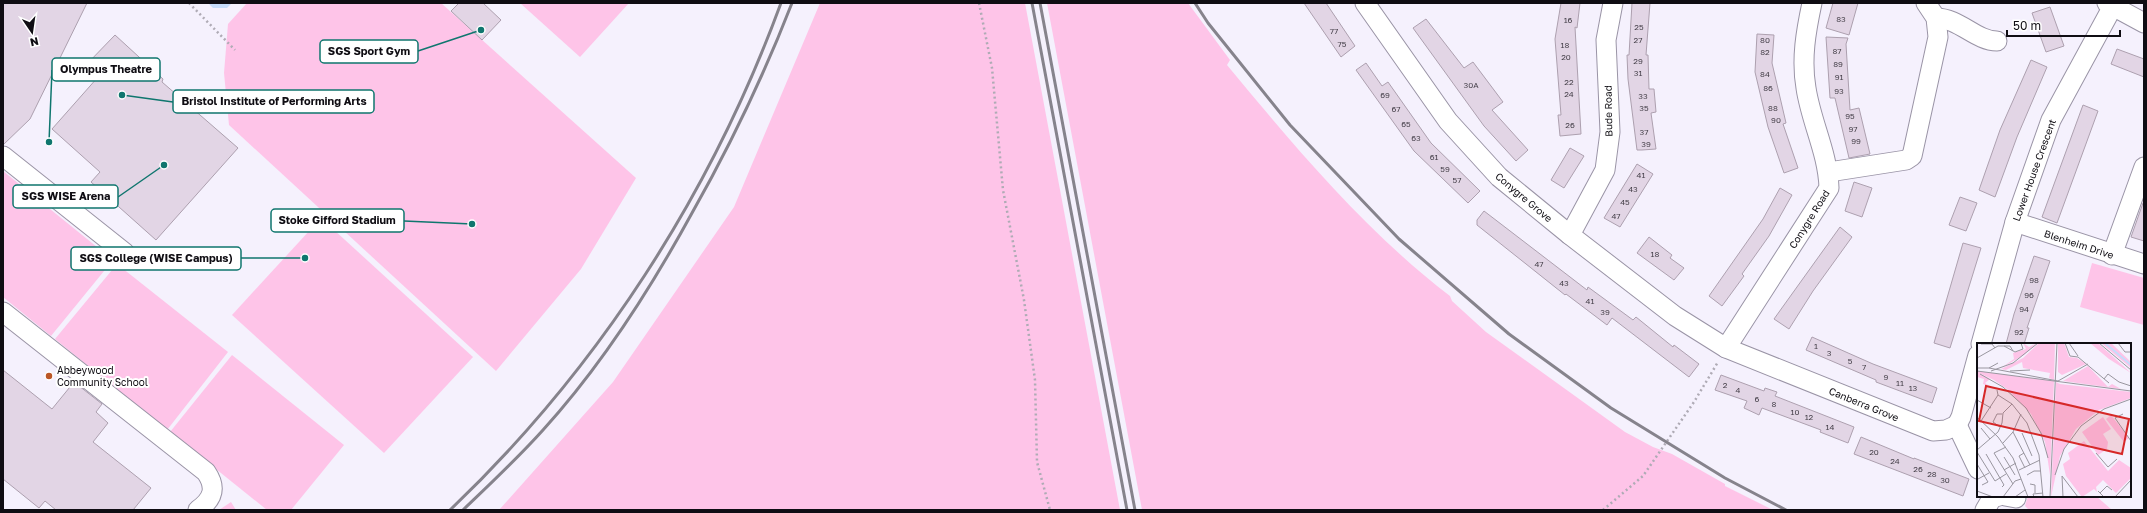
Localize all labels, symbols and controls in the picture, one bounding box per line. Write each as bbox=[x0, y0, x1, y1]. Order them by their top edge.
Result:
north arrow bbox=[12, 12, 52, 52]
scale bar bbox=[2007, 12, 2120, 38]
house number: 83 bbox=[1836, 14, 1846, 24]
house number: 16 bbox=[1564, 15, 1573, 25]
text: 50 m bbox=[2013, 18, 2041, 33]
house number: 25 bbox=[1634, 22, 1644, 32]
house number: 77 bbox=[1330, 26, 1338, 36]
text: N bbox=[29, 35, 40, 50]
house number: 27 bbox=[1634, 35, 1642, 45]
house number: 80 bbox=[1760, 35, 1770, 45]
house number: 75 bbox=[1338, 39, 1347, 49]
callout: SGS Sport Gym bbox=[320, 40, 418, 63]
house number: 18 bbox=[1561, 40, 1569, 50]
text: SGS Sport Gym bbox=[328, 44, 411, 57]
house number: 87 bbox=[1832, 46, 1842, 56]
house number: 82 bbox=[1760, 47, 1770, 57]
house number: 20 bbox=[1561, 52, 1571, 62]
house number: 29 bbox=[1633, 56, 1643, 66]
callout: Olympus Theatre bbox=[52, 58, 160, 81]
house number: 89 bbox=[1833, 59, 1843, 69]
text: Olympus Theatre bbox=[60, 62, 153, 75]
house number: 31 bbox=[1634, 68, 1642, 78]
house number: 84 bbox=[1760, 69, 1770, 79]
house number: 91 bbox=[1835, 72, 1843, 82]
house number: 22 bbox=[1564, 77, 1574, 87]
house number: 30A bbox=[1464, 80, 1479, 90]
house number: 86 bbox=[1763, 83, 1773, 93]
street label: Bude Road bbox=[1602, 85, 1614, 137]
house number: 93 bbox=[1834, 86, 1844, 96]
house number: 24 bbox=[1564, 89, 1574, 99]
callout: Bristol Institute of Performing Arts bbox=[173, 90, 374, 113]
house number: 69 bbox=[1380, 90, 1390, 100]
house number: 33 bbox=[1638, 91, 1648, 101]
text: Bristol Institute of Performing Arts bbox=[181, 94, 367, 107]
house number: 35 bbox=[1639, 103, 1649, 113]
house number: 88 bbox=[1768, 103, 1778, 113]
house number: 67 bbox=[1391, 104, 1401, 114]
house number: 95 bbox=[1845, 111, 1855, 121]
house number: 90 bbox=[1771, 115, 1781, 125]
street label: Lower House Crescent bbox=[2010, 117, 2058, 223]
house number: 65 bbox=[1401, 119, 1411, 129]
house number: 26 bbox=[1565, 120, 1575, 130]
house number: 97 bbox=[1848, 124, 1858, 134]
house number: 37 bbox=[1640, 127, 1648, 137]
house number: 63 bbox=[1411, 133, 1421, 143]
house number: 99 bbox=[1851, 136, 1861, 146]
house number: 39 bbox=[1641, 139, 1651, 149]
house number: 61 bbox=[1430, 152, 1438, 162]
house number: 59 bbox=[1440, 164, 1450, 174]
street label: Conygre Grove bbox=[1493, 170, 1555, 224]
house number: 41 bbox=[1637, 170, 1645, 180]
house number: 57 bbox=[1453, 175, 1461, 185]
house number: 43 bbox=[1628, 184, 1638, 194]
callout: SGS WISE Arena bbox=[13, 185, 118, 208]
street label: Conygre Road bbox=[1786, 187, 1832, 251]
text: SGS WISE Arena bbox=[22, 189, 110, 202]
house number: 45 bbox=[1620, 197, 1630, 207]
callout: Stoke Gifford Stadium bbox=[271, 209, 404, 232]
house number: 47 bbox=[1611, 211, 1621, 221]
text: Stoke Gifford Stadium bbox=[278, 213, 396, 226]
street label: Blenheim Drive bbox=[2043, 227, 2116, 261]
callout: SGS College (WISE Campus) bbox=[71, 247, 241, 270]
house number: 18 bbox=[1651, 249, 1659, 259]
text: SGS College (WISE Campus) bbox=[79, 251, 233, 264]
house number: 47 bbox=[1534, 259, 1544, 269]
house number: 98 bbox=[2029, 275, 2039, 285]
house number: 43 bbox=[1559, 278, 1569, 288]
house number: 96 bbox=[2024, 290, 2034, 300]
house number: 41 bbox=[1586, 296, 1594, 306]
house number: 94 bbox=[2019, 304, 2029, 314]
house number: 39 bbox=[1600, 307, 1610, 317]
house number: 92 bbox=[2014, 327, 2024, 337]
house number: 1 bbox=[1814, 341, 1818, 351]
inset map bbox=[1977, 343, 2131, 497]
house number: 3 bbox=[1827, 348, 1832, 358]
house number: 5 bbox=[1848, 356, 1853, 366]
house number: 7 bbox=[1862, 362, 1866, 372]
place label: Abbeywood Community School bbox=[57, 364, 148, 388]
marker: Abbeywood Community School bbox=[44, 371, 54, 381]
house number: 9 bbox=[1884, 372, 1889, 382]
house number: 11 bbox=[1896, 378, 1904, 388]
house number: 2 bbox=[1723, 380, 1728, 390]
house number: 13 bbox=[1909, 383, 1918, 393]
house number: 4 bbox=[1736, 385, 1741, 395]
street label: Canberra Grove bbox=[1827, 385, 1901, 424]
house number: 6 bbox=[1755, 394, 1760, 404]
house number: 8 bbox=[1772, 399, 1777, 409]
house number: 10 bbox=[1791, 407, 1799, 417]
house number: 12 bbox=[1805, 412, 1814, 422]
house number: 14 bbox=[1826, 422, 1834, 432]
house number: 20 bbox=[1869, 447, 1879, 457]
house number: 24 bbox=[1890, 456, 1900, 466]
house number: 26 bbox=[1913, 464, 1923, 474]
house number: 28 bbox=[1927, 469, 1937, 479]
house number: 30 bbox=[1940, 475, 1950, 485]

